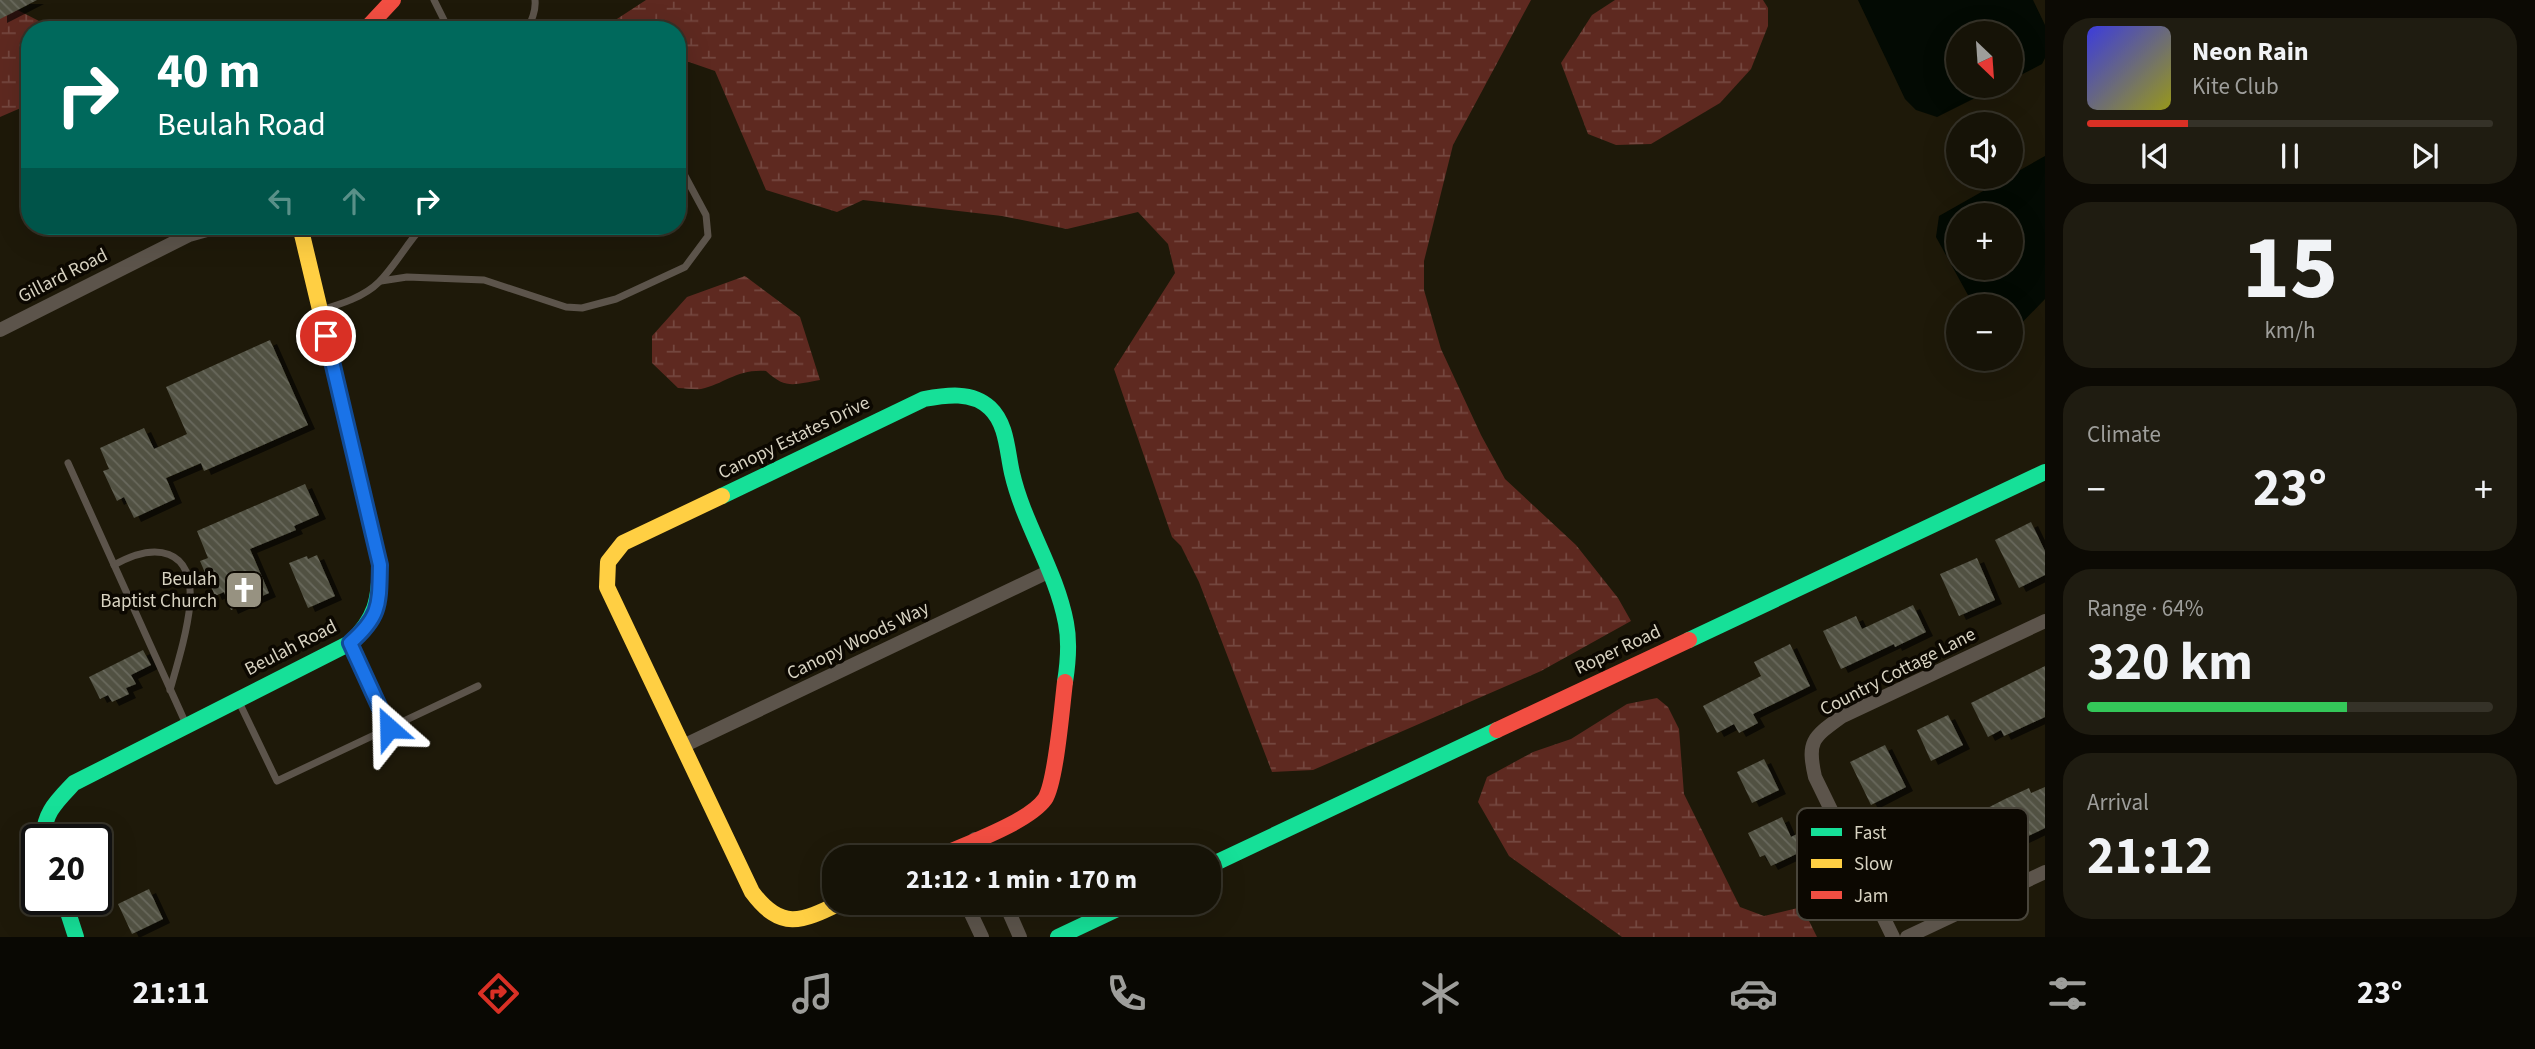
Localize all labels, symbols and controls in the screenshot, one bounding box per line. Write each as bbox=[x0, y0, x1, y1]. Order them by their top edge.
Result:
north arrow bbox=[1946, 21, 2023, 98]
map controls bbox=[1946, 21, 2023, 371]
text: Neon Rain bbox=[2192, 33, 2309, 70]
text: 40 m bbox=[157, 37, 261, 107]
icon: right bbox=[42, 49, 133, 140]
text: Kite Club bbox=[2192, 70, 2279, 103]
text: Beulah Road bbox=[157, 102, 326, 148]
button: sound bbox=[1946, 112, 2023, 189]
icon: previous bbox=[2136, 137, 2174, 175]
icon: pause bbox=[2271, 137, 2309, 175]
icon: next bbox=[2406, 137, 2444, 175]
icon: left bbox=[262, 182, 300, 220]
icon: ahead bbox=[335, 182, 373, 220]
icon: right bbox=[408, 182, 446, 220]
button: + bbox=[1946, 203, 2023, 280]
text: 15 bbox=[2242, 204, 2338, 333]
street label: Gillard Road bbox=[14, 242, 112, 310]
button: − bbox=[1946, 294, 2023, 371]
pin bbox=[296, 306, 356, 366]
text: km/h bbox=[2264, 314, 2316, 347]
icon: arrive bbox=[307, 317, 345, 355]
street label: Canopy Estates Drive bbox=[714, 390, 874, 486]
text: Climate bbox=[2087, 418, 2161, 451]
text: 23° bbox=[2253, 452, 2327, 526]
text: − bbox=[2087, 463, 2106, 517]
text: + bbox=[2474, 463, 2493, 517]
place label: Beulah Baptist Church bbox=[100, 566, 217, 615]
church icon: Beulah Baptist Church bbox=[223, 569, 265, 611]
text: Range · 64% bbox=[2087, 592, 2204, 625]
street label: Canopy Woods Way bbox=[782, 595, 934, 687]
street label: Beulah Road bbox=[240, 613, 342, 683]
street label: Roper Road bbox=[1571, 618, 1665, 682]
street label: Country Cottage Lane bbox=[1815, 621, 1981, 723]
text: 320 km bbox=[2087, 626, 2253, 700]
position arrow bbox=[352, 691, 426, 765]
text: Arrival bbox=[2087, 786, 2149, 819]
legend bbox=[1797, 808, 2028, 920]
text: Fast bbox=[1854, 820, 1887, 847]
text: 21:12 bbox=[2087, 820, 2212, 894]
speed limit sign: 20 bbox=[21, 824, 112, 915]
text: Slow bbox=[1854, 851, 1893, 878]
text: 21:12 · 1 min · 170 m bbox=[906, 861, 1137, 898]
text: Jam bbox=[1854, 883, 1888, 910]
icon: directions bbox=[474, 969, 523, 1018]
icon: music bbox=[788, 969, 837, 1018]
icon: phone bbox=[1102, 969, 1151, 1018]
icon: climate bbox=[1416, 969, 1465, 1018]
icon: car bbox=[1729, 969, 1778, 1018]
icon: filters bbox=[2043, 969, 2092, 1018]
text: 21:11 bbox=[132, 970, 210, 1016]
text: 23° bbox=[2357, 970, 2403, 1016]

